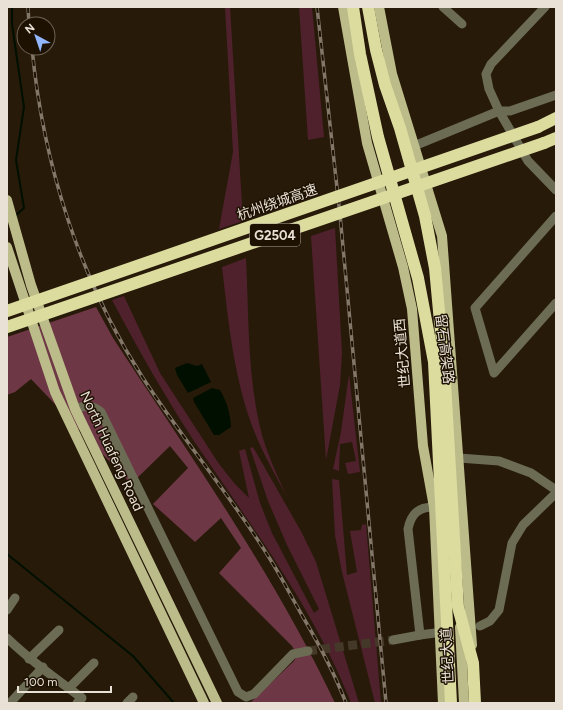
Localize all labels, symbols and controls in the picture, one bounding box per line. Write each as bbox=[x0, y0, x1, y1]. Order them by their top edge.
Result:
north arrow bbox=[16, 16, 56, 56]
text: N bbox=[22, 21, 37, 36]
street label: 杭州绕城高速 bbox=[235, 181, 320, 224]
road number: G2504 bbox=[250, 224, 300, 246]
street label: 留石高架路 bbox=[432, 313, 457, 385]
street label: 世纪大道西 bbox=[391, 317, 414, 389]
street label: North Huafeng Road bbox=[76, 389, 147, 514]
street label: 世纪大道 bbox=[438, 628, 457, 684]
scale bar bbox=[18, 668, 111, 694]
text: 100 m bbox=[24, 675, 58, 689]

